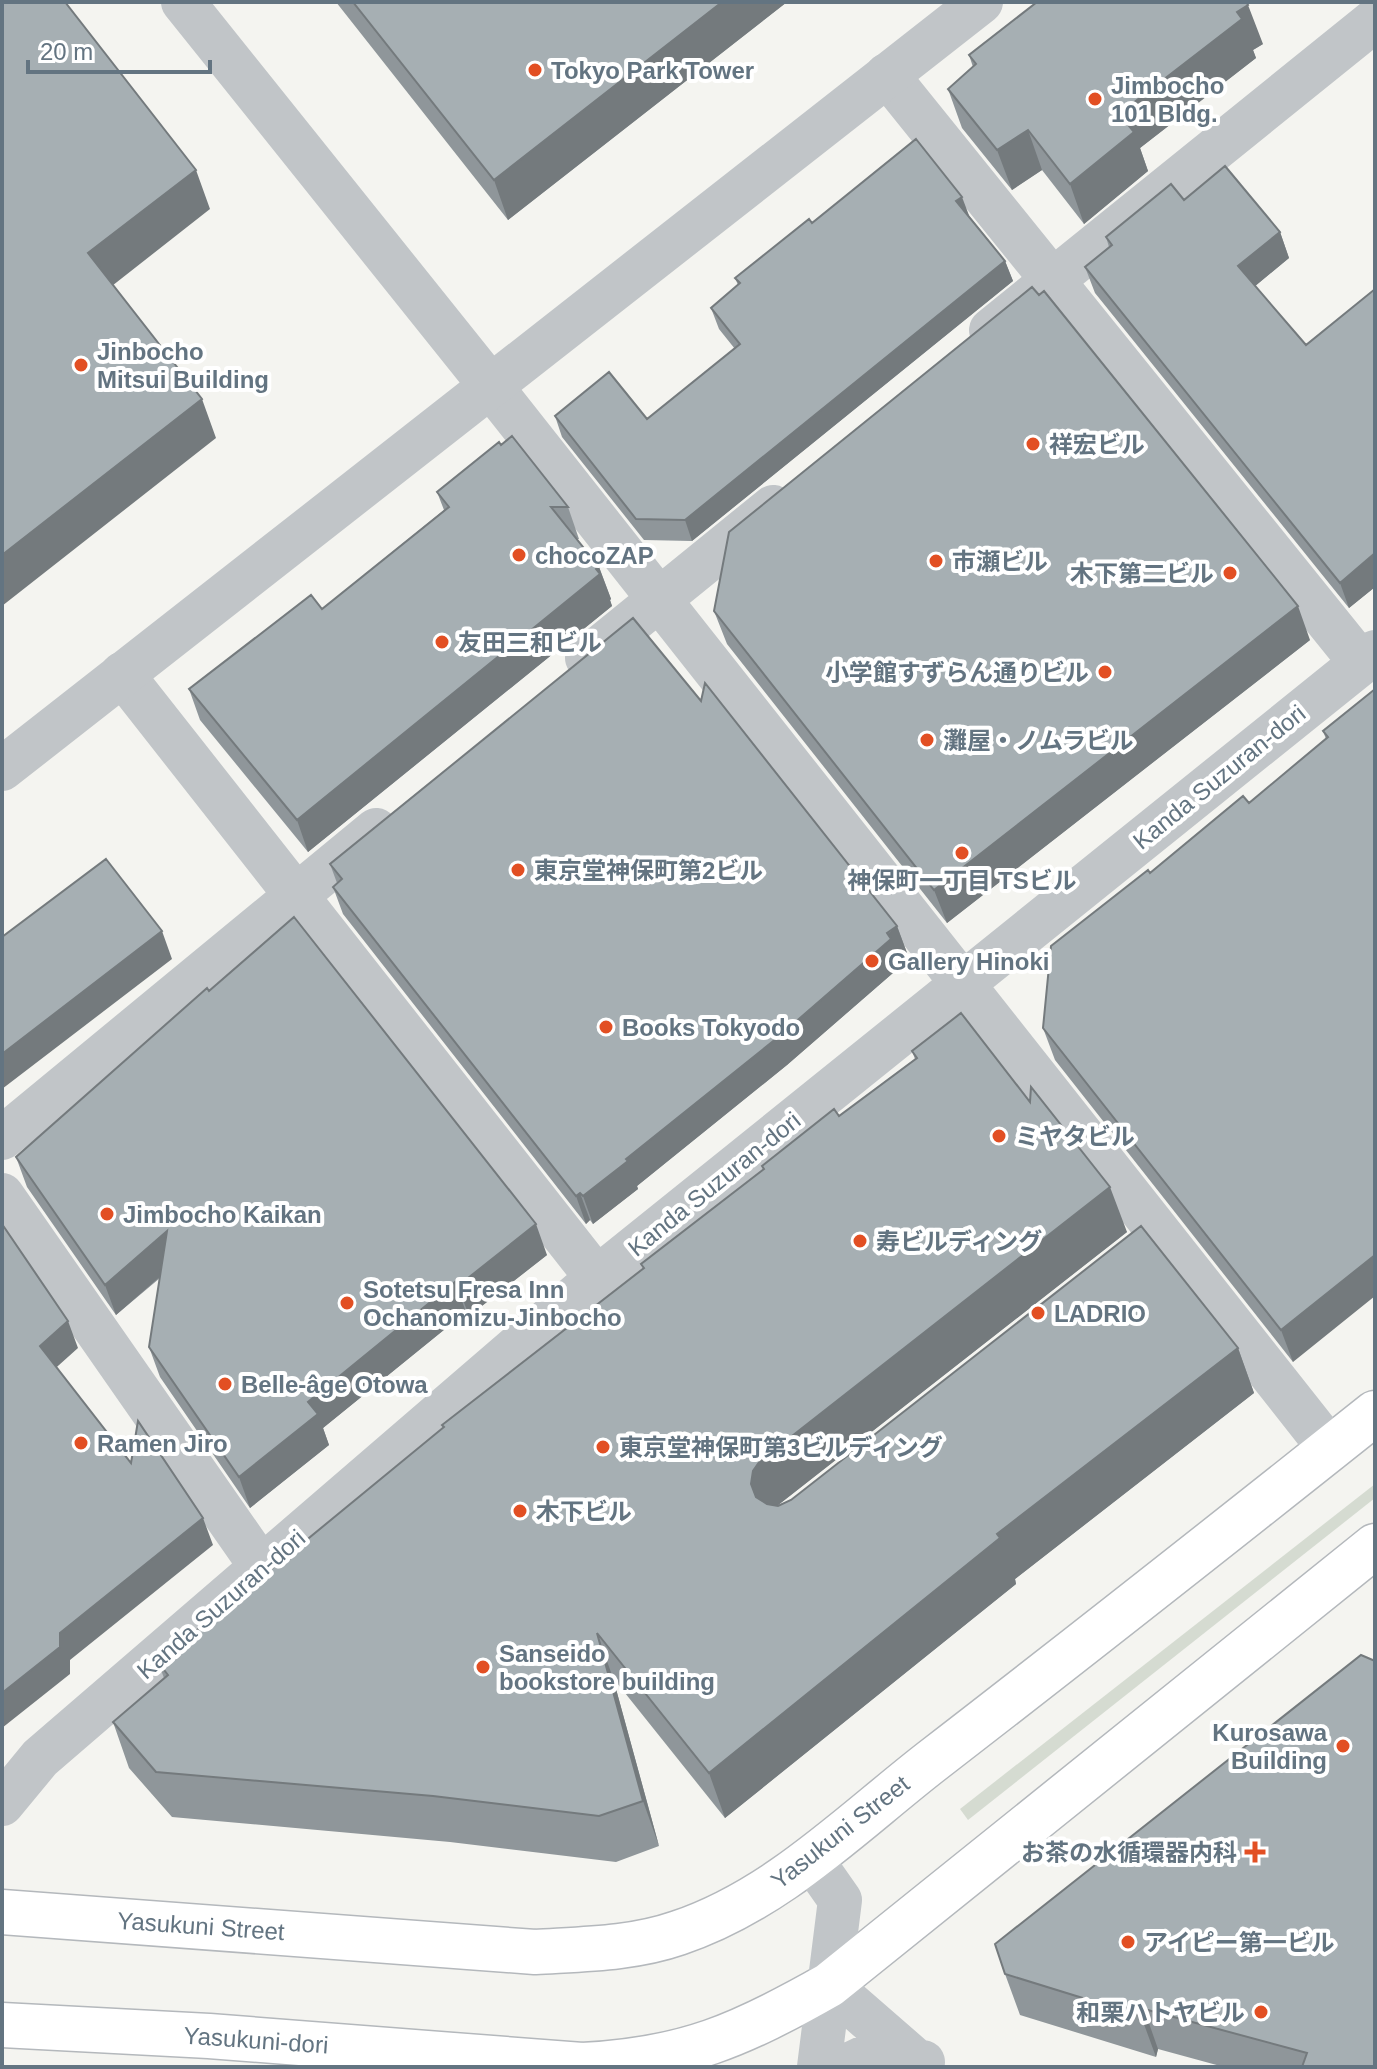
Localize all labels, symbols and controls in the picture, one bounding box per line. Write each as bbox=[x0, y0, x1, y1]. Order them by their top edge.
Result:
scale bar bbox=[28, 24, 210, 74]
text: 20 m bbox=[40, 38, 93, 65]
place label: Tokyo Park Tower bbox=[551, 57, 754, 84]
marker: Tokyo Park Tower bbox=[526, 61, 544, 79]
place label: Jimbocho 101 Bldg. bbox=[1111, 72, 1224, 127]
marker: Jimbocho 101 Bldg. bbox=[1086, 90, 1104, 108]
place label: Jinbocho Mitsui Building bbox=[97, 338, 269, 393]
marker: Jinbocho Mitsui Building bbox=[72, 356, 90, 374]
place label: 祥宏ビル bbox=[1049, 431, 1145, 458]
marker: 祥宏ビル bbox=[1024, 435, 1042, 453]
place label: chocoZAP bbox=[535, 542, 654, 569]
marker: chocoZAP bbox=[510, 546, 528, 564]
place label: 市瀬ビル bbox=[952, 548, 1048, 575]
marker: 市瀬ビル bbox=[927, 552, 945, 570]
place label: 木下第二ビル bbox=[1070, 560, 1214, 587]
marker: 木下第二ビル bbox=[1221, 564, 1239, 582]
place label: 友田三和ビル bbox=[458, 629, 602, 656]
marker: 友田三和ビル bbox=[433, 633, 451, 651]
place label: 小学館すずらん通りビル bbox=[825, 659, 1089, 686]
marker: 小学館すずらん通りビル bbox=[1096, 663, 1114, 681]
street label: Kanda Suzuran-dori bbox=[1128, 699, 1310, 855]
place label: 灘屋・ノムラビル bbox=[943, 727, 1134, 754]
marker: 灘屋・ノムラビル bbox=[918, 731, 936, 749]
marker: 神保町一丁目 TSビル bbox=[953, 844, 971, 862]
place label: 東京堂神保町第2ビル bbox=[534, 857, 763, 884]
marker: 東京堂神保町第2ビル bbox=[509, 861, 527, 879]
place label: 神保町一丁目 TSビル bbox=[847, 867, 1077, 894]
place label: Gallery Hinoki bbox=[888, 948, 1049, 975]
marker: Gallery Hinoki bbox=[863, 952, 881, 970]
place label: Books Tokyodo bbox=[622, 1014, 800, 1041]
marker: Books Tokyodo bbox=[597, 1018, 615, 1036]
street label: Kanda Suzuran-dori bbox=[623, 1106, 805, 1262]
place label: ミヤタビル bbox=[1015, 1123, 1135, 1150]
marker: ミヤタビル bbox=[990, 1127, 1008, 1145]
place label: Jimbocho Kaikan bbox=[123, 1201, 322, 1228]
marker: Jimbocho Kaikan bbox=[98, 1205, 116, 1223]
place label: 寿ビルディング bbox=[876, 1228, 1042, 1255]
marker: 寿ビルディング bbox=[851, 1232, 869, 1250]
place label: Sotetsu Fresa Inn Ochanomizu-Jinbocho bbox=[363, 1276, 622, 1331]
marker: Sotetsu Fresa Inn Ochanomizu-Jinbocho bbox=[338, 1294, 356, 1312]
place label: LADRIO bbox=[1054, 1300, 1146, 1327]
marker: LADRIO bbox=[1029, 1304, 1047, 1322]
place label: Belle-âge Otowa bbox=[241, 1371, 428, 1398]
marker: Belle-âge Otowa bbox=[216, 1375, 234, 1393]
place label: Ramen Jiro bbox=[97, 1430, 228, 1457]
marker: Ramen Jiro bbox=[72, 1434, 90, 1452]
place label: 東京堂神保町第3ビルディング bbox=[619, 1434, 943, 1461]
marker: 東京堂神保町第3ビルディング bbox=[594, 1438, 612, 1456]
place label: 木下ビル bbox=[536, 1498, 632, 1525]
marker: 木下ビル bbox=[511, 1502, 529, 1520]
street label: Kanda Suzuran-dori bbox=[132, 1524, 310, 1684]
place label: Sanseido bookstore building bbox=[499, 1640, 715, 1695]
marker: Sanseido bookstore building bbox=[474, 1658, 492, 1676]
place label: Kurosawa Building bbox=[1212, 1719, 1328, 1774]
marker: Kurosawa Building bbox=[1334, 1737, 1352, 1755]
street label: Yasukuni Street bbox=[766, 1770, 915, 1894]
place label: お茶の水循環器内科 bbox=[1021, 1839, 1237, 1866]
marker: お茶の水循環器内科 bbox=[1244, 1841, 1266, 1863]
street label: Yasukuni Street bbox=[116, 1907, 286, 1945]
place label: アイピー第一ビル bbox=[1144, 1929, 1335, 1956]
marker: アイピー第一ビル bbox=[1119, 1933, 1137, 1951]
place label: 和栗ハトヤビル bbox=[1076, 1999, 1245, 2026]
marker: 和栗ハトヤビル bbox=[1252, 2003, 1270, 2021]
street label: Yasukuni-dori bbox=[183, 2021, 329, 2059]

